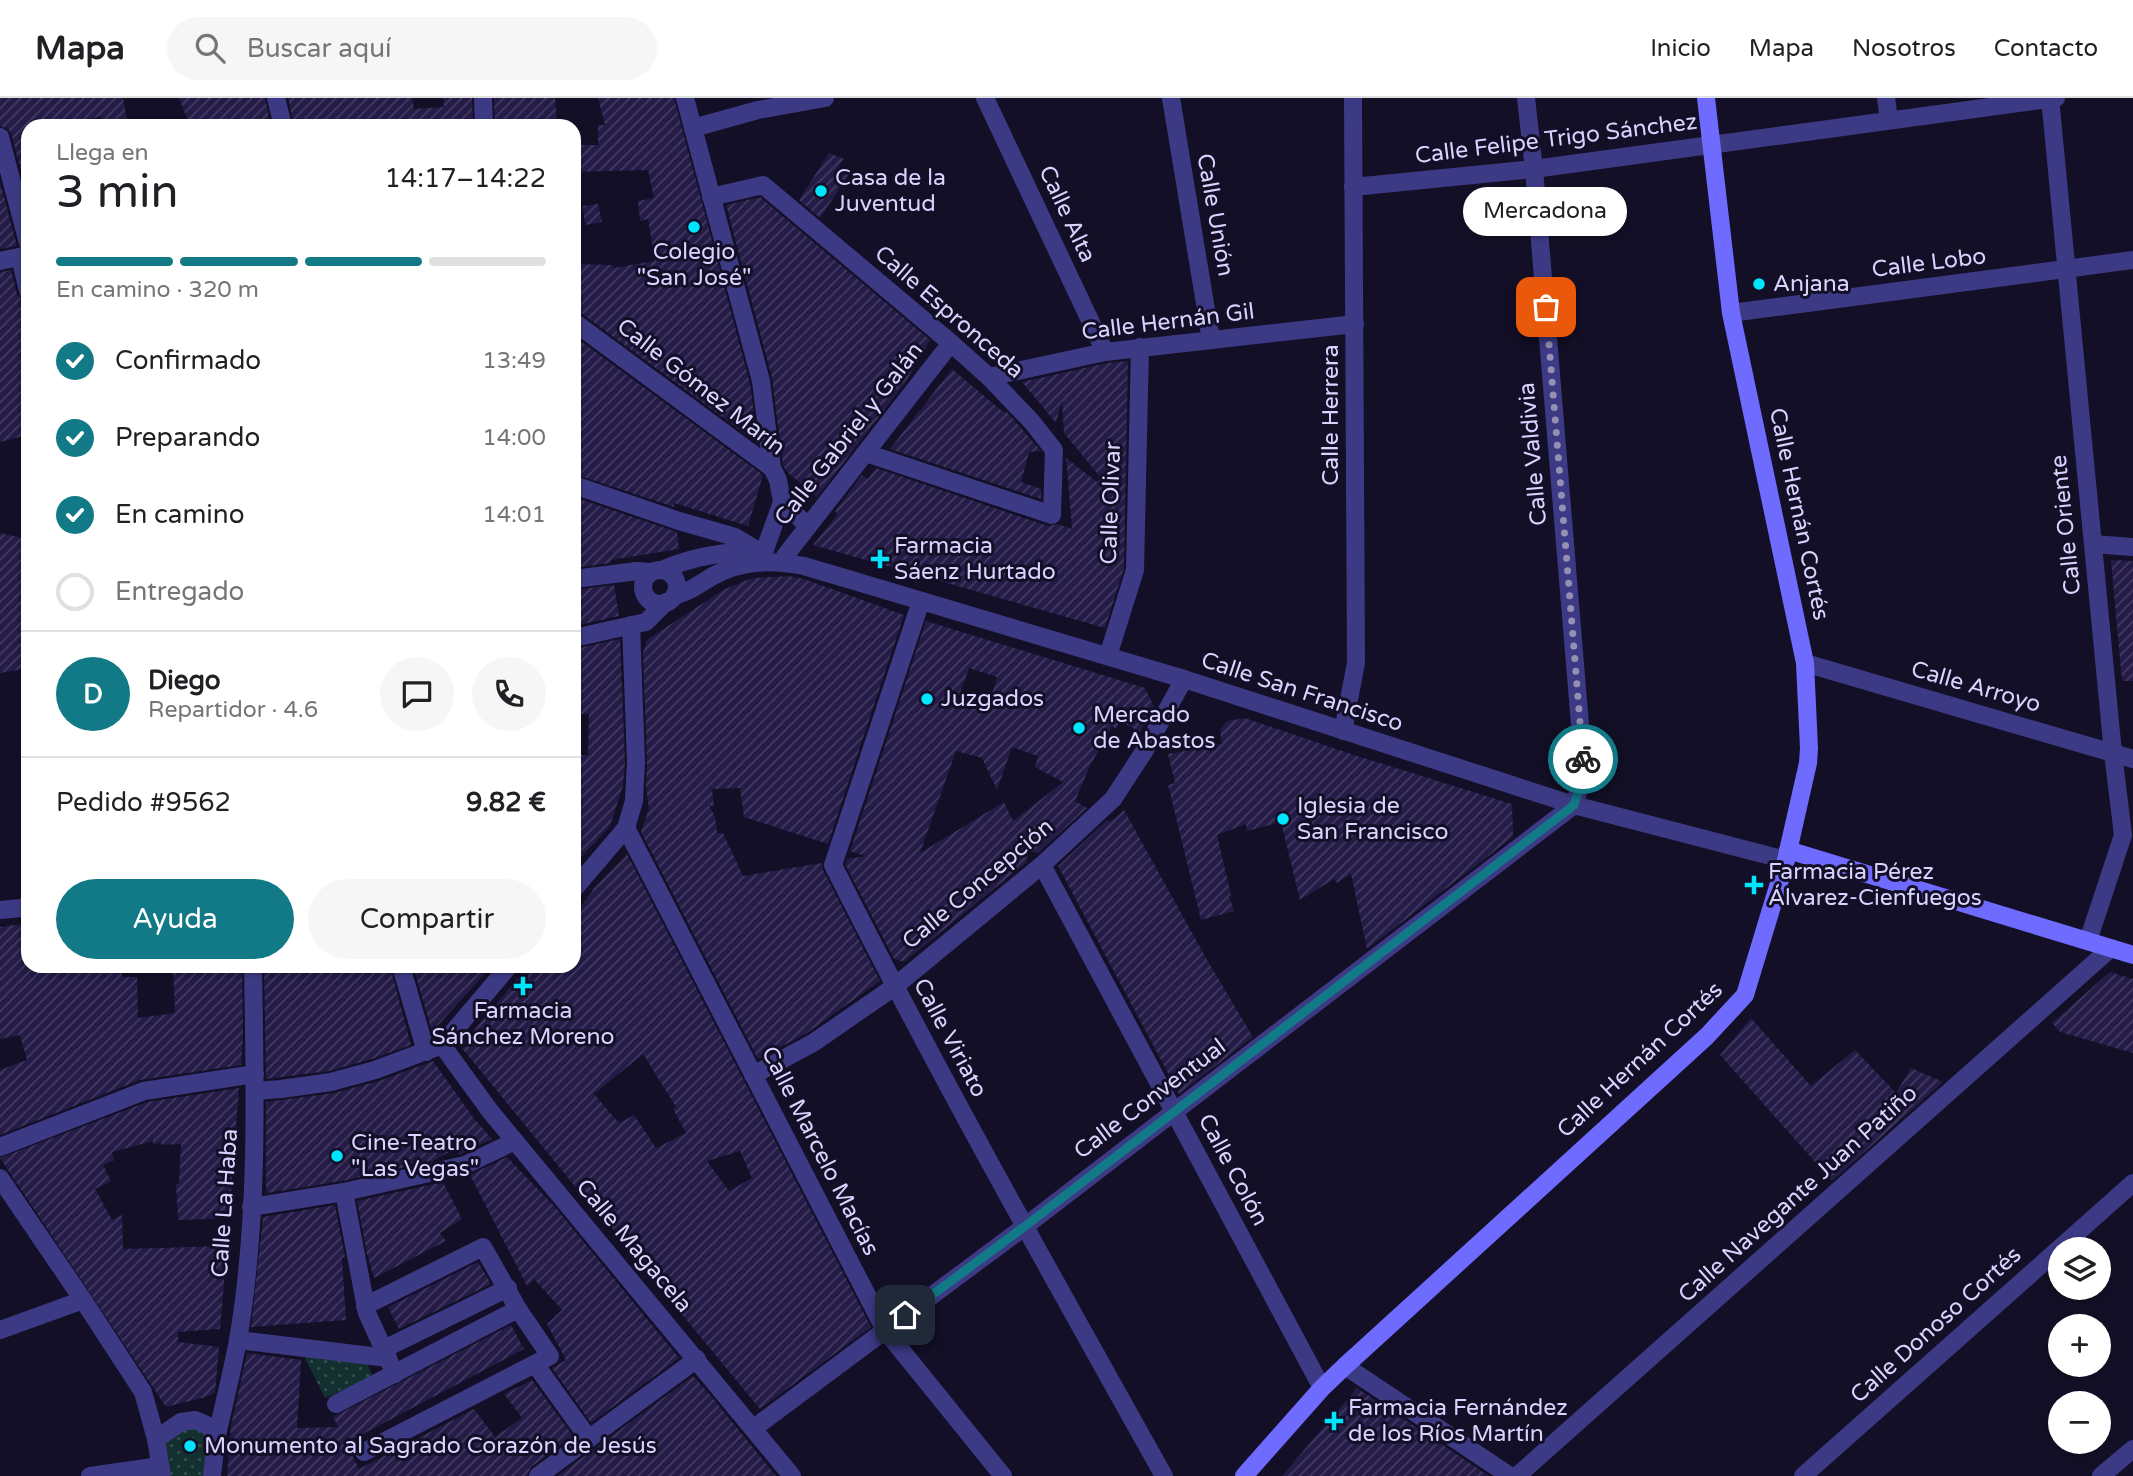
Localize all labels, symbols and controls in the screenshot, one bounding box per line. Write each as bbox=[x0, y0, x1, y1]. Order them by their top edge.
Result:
search box bbox=[167, 17, 657, 80]
text: Mapa bbox=[35, 29, 125, 68]
icon: search bbox=[191, 29, 229, 67]
text: Buscar aquí bbox=[247, 33, 391, 64]
text: Inicio bbox=[1650, 34, 1711, 63]
text: Mapa bbox=[1749, 34, 1814, 63]
text: Nosotros bbox=[1852, 34, 1956, 63]
text: Contacto bbox=[1994, 34, 2098, 63]
street label: Calle Felipe Trigo Sánchez bbox=[1413, 108, 1699, 170]
text: Llega en bbox=[56, 139, 148, 167]
street label: Calle Unión bbox=[1190, 151, 1240, 279]
street label: Calle Alta bbox=[1032, 161, 1102, 267]
text: 14:17–14:22 bbox=[385, 163, 546, 194]
place label: Casa de la Juventud bbox=[835, 164, 946, 218]
text: 3 min bbox=[56, 165, 179, 220]
marker: Casa de la Juventud bbox=[813, 183, 829, 199]
callout: Mercadona bbox=[1464, 188, 1628, 237]
text: Mercadona bbox=[1483, 197, 1607, 225]
marker: Colegio "San José" bbox=[686, 219, 702, 235]
place label: Colegio "San José" bbox=[637, 238, 751, 292]
street label: Calle Espronceda bbox=[869, 240, 1029, 384]
street label: Calle Lobo bbox=[1870, 242, 1988, 284]
place label: Anjana bbox=[1773, 270, 1850, 298]
text: En camino · 320 m bbox=[56, 276, 259, 304]
marker: Anjana bbox=[1751, 276, 1767, 292]
pin bbox=[1516, 277, 1576, 337]
icon: bag bbox=[1527, 288, 1565, 326]
street label: Calle Hernán Gil bbox=[1080, 297, 1256, 347]
street label: Calle Gómez Marín bbox=[611, 313, 791, 461]
street label: Calle Gabriel y Galán bbox=[769, 337, 929, 531]
icon: check bbox=[56, 342, 94, 380]
street label: Calle Herrera bbox=[1317, 344, 1345, 486]
text: Confirmado bbox=[115, 345, 261, 376]
text: 13:49 bbox=[482, 347, 546, 375]
street label: Calle Valdivia bbox=[1513, 381, 1553, 527]
street label: Calle Hernán Cortés bbox=[1763, 405, 1835, 623]
icon: check bbox=[56, 419, 94, 457]
text: Preparando bbox=[115, 422, 260, 453]
text: 14:00 bbox=[482, 424, 546, 452]
street label: Calle Olivar bbox=[1095, 441, 1127, 565]
street label: Calle Oriente bbox=[2045, 454, 2087, 596]
icon: check bbox=[56, 496, 94, 534]
text: En camino bbox=[115, 499, 244, 530]
text: 14:01 bbox=[482, 501, 546, 529]
place label: Farmacia Sáenz Hurtado bbox=[894, 532, 1056, 586]
marker: Farmacia Sáenz Hurtado bbox=[872, 551, 888, 567]
text: Entregado bbox=[115, 576, 244, 607]
street label: Calle San Francisco bbox=[1197, 646, 1407, 738]
street label: Calle Arroyo bbox=[1908, 655, 2044, 719]
button: chat bbox=[380, 657, 454, 731]
button: phone bbox=[472, 657, 546, 731]
text: Diego bbox=[148, 665, 221, 696]
text: D bbox=[83, 679, 103, 710]
place label: Juzgados bbox=[941, 685, 1044, 713]
marker: Juzgados bbox=[919, 691, 935, 707]
text: Repartidor · 4.6 bbox=[148, 696, 318, 724]
place label: Mercado de Abastos bbox=[1093, 701, 1216, 755]
marker: Mercado de Abastos bbox=[1071, 720, 1087, 736]
courier bbox=[1548, 724, 1618, 794]
icon: bike bbox=[1564, 740, 1602, 778]
text: Pedido #9562 bbox=[56, 787, 231, 818]
text: 9.82 € bbox=[466, 787, 546, 818]
place label: Iglesia de San Francisco bbox=[1297, 792, 1448, 846]
marker: Iglesia de San Francisco bbox=[1275, 811, 1291, 827]
street label: Calle Concepción bbox=[897, 813, 1059, 955]
place label: Farmacia Pérez Álvarez-Cienfuegos bbox=[1768, 858, 1982, 912]
marker: Farmacia Pérez Álvarez-Cienfuegos bbox=[1746, 877, 1762, 893]
button: Ayuda bbox=[56, 879, 294, 959]
button: Compartir bbox=[308, 879, 546, 959]
street label: Calle Viriato bbox=[907, 974, 993, 1102]
street label: Calle Hernán Cortés bbox=[1551, 976, 1729, 1144]
marker: Farmacia Sánchez Moreno bbox=[515, 978, 531, 994]
place label: Farmacia Sánchez Moreno bbox=[431, 997, 615, 1051]
street label: Calle Conventual bbox=[1068, 1033, 1232, 1165]
street label: Calle Marcelo Macías bbox=[755, 1042, 885, 1260]
street label: Calle Navegante Juan Patiño bbox=[1673, 1079, 1923, 1309]
street label: Calle Colón bbox=[1192, 1109, 1274, 1231]
street label: Calle La Haba bbox=[206, 1128, 244, 1278]
place label: Cine-Teatro "Las Vegas" bbox=[351, 1129, 479, 1183]
marker: Cine-Teatro "Las Vegas" bbox=[329, 1148, 345, 1164]
street label: Calle Magacela bbox=[570, 1173, 698, 1319]
map controls bbox=[2048, 1237, 2111, 1454]
button: layers bbox=[2048, 1237, 2111, 1300]
street label: Calle Donoso Cortés bbox=[1845, 1241, 2027, 1409]
pin bbox=[875, 1285, 935, 1345]
icon: home bbox=[886, 1296, 924, 1334]
button: + bbox=[2048, 1314, 2111, 1377]
button: − bbox=[2048, 1391, 2111, 1454]
place label: Farmacia Fernández de los Ríos Martín bbox=[1348, 1394, 1568, 1448]
marker: Farmacia Fernández de los Ríos Martín bbox=[1326, 1413, 1342, 1429]
place label: Monumento al Sagrado Corazón de Jesús bbox=[204, 1432, 657, 1460]
marker: Monumento al Sagrado Corazón de Jesús bbox=[182, 1438, 198, 1454]

